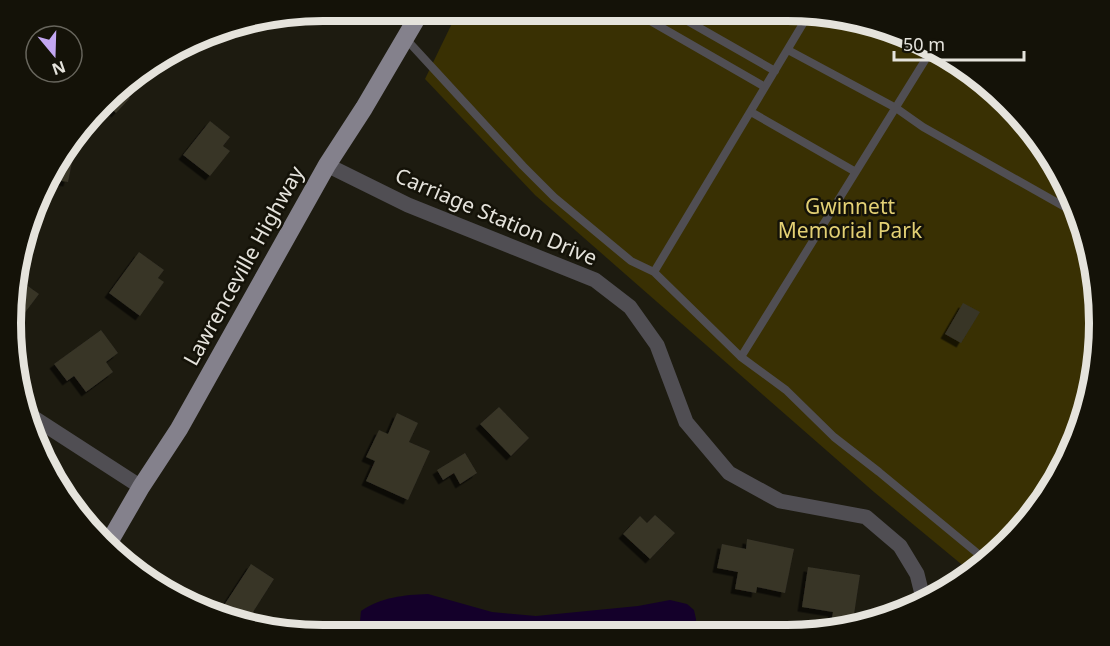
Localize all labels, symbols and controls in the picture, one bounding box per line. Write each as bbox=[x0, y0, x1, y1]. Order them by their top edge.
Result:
north arrow bbox=[24, 24, 84, 84]
scale bar bbox=[894, 24, 1024, 62]
text: 50 m bbox=[903, 32, 945, 56]
text: N bbox=[49, 56, 69, 81]
street label: Lawrenceville Highway bbox=[177, 161, 310, 370]
street label: Carriage Station Drive bbox=[391, 161, 602, 271]
park label: Gwinnett Memorial Park bbox=[778, 192, 923, 244]

